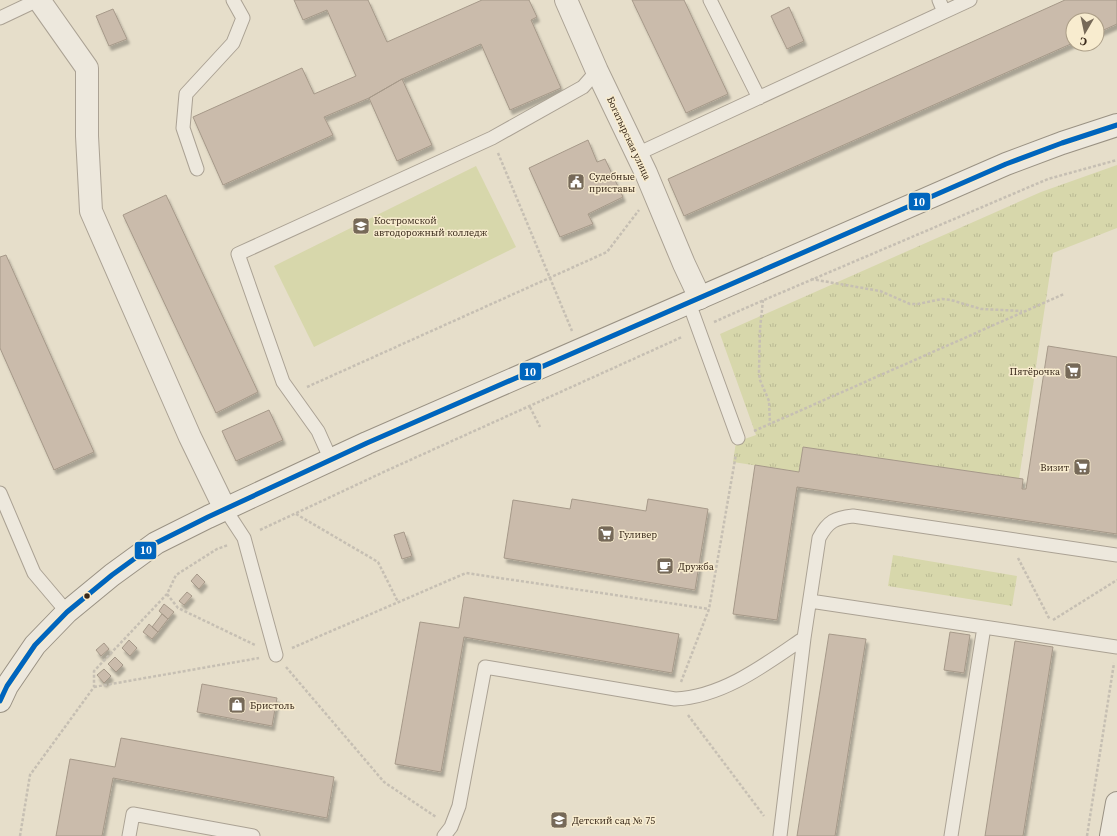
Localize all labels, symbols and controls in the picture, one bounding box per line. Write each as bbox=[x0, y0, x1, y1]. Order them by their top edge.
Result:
north arrow bbox=[1065, 12, 1105, 52]
text: С bbox=[1079, 33, 1088, 49]
street label: Богатырская улица bbox=[604, 94, 654, 183]
place label: Судебные приставы bbox=[589, 170, 636, 195]
public building icon: Судебные приставы bbox=[566, 172, 586, 192]
line badge: 10 bbox=[908, 192, 931, 211]
text: 10 bbox=[913, 195, 925, 210]
place label: Костромской автодорожный колледж bbox=[374, 214, 488, 239]
school or university icon: Костромской автодорожный колледж bbox=[351, 216, 371, 236]
supermarket icon: Пятёрочка bbox=[1063, 361, 1083, 381]
line badge: 10 bbox=[519, 362, 542, 381]
text: 10 bbox=[524, 365, 536, 380]
place label: Пятёрочка bbox=[1010, 365, 1061, 378]
supermarket icon: Визит bbox=[1072, 457, 1092, 477]
place label: Визит bbox=[1040, 461, 1070, 474]
supermarket icon: Гуливер bbox=[596, 524, 616, 544]
place label: Гуливер bbox=[619, 528, 657, 541]
line badge: 10 bbox=[134, 541, 157, 560]
text: 10 bbox=[140, 543, 152, 558]
cafe icon: Дружба bbox=[655, 556, 675, 576]
place label: Дружба bbox=[678, 560, 715, 573]
unlabelled marker bbox=[82, 591, 92, 601]
shop icon: Бристоль bbox=[227, 695, 247, 715]
place label: Бристоль bbox=[250, 699, 295, 712]
school or university icon: Детский сад № 75 bbox=[549, 810, 569, 830]
place label: Детский сад № 75 bbox=[572, 814, 655, 827]

